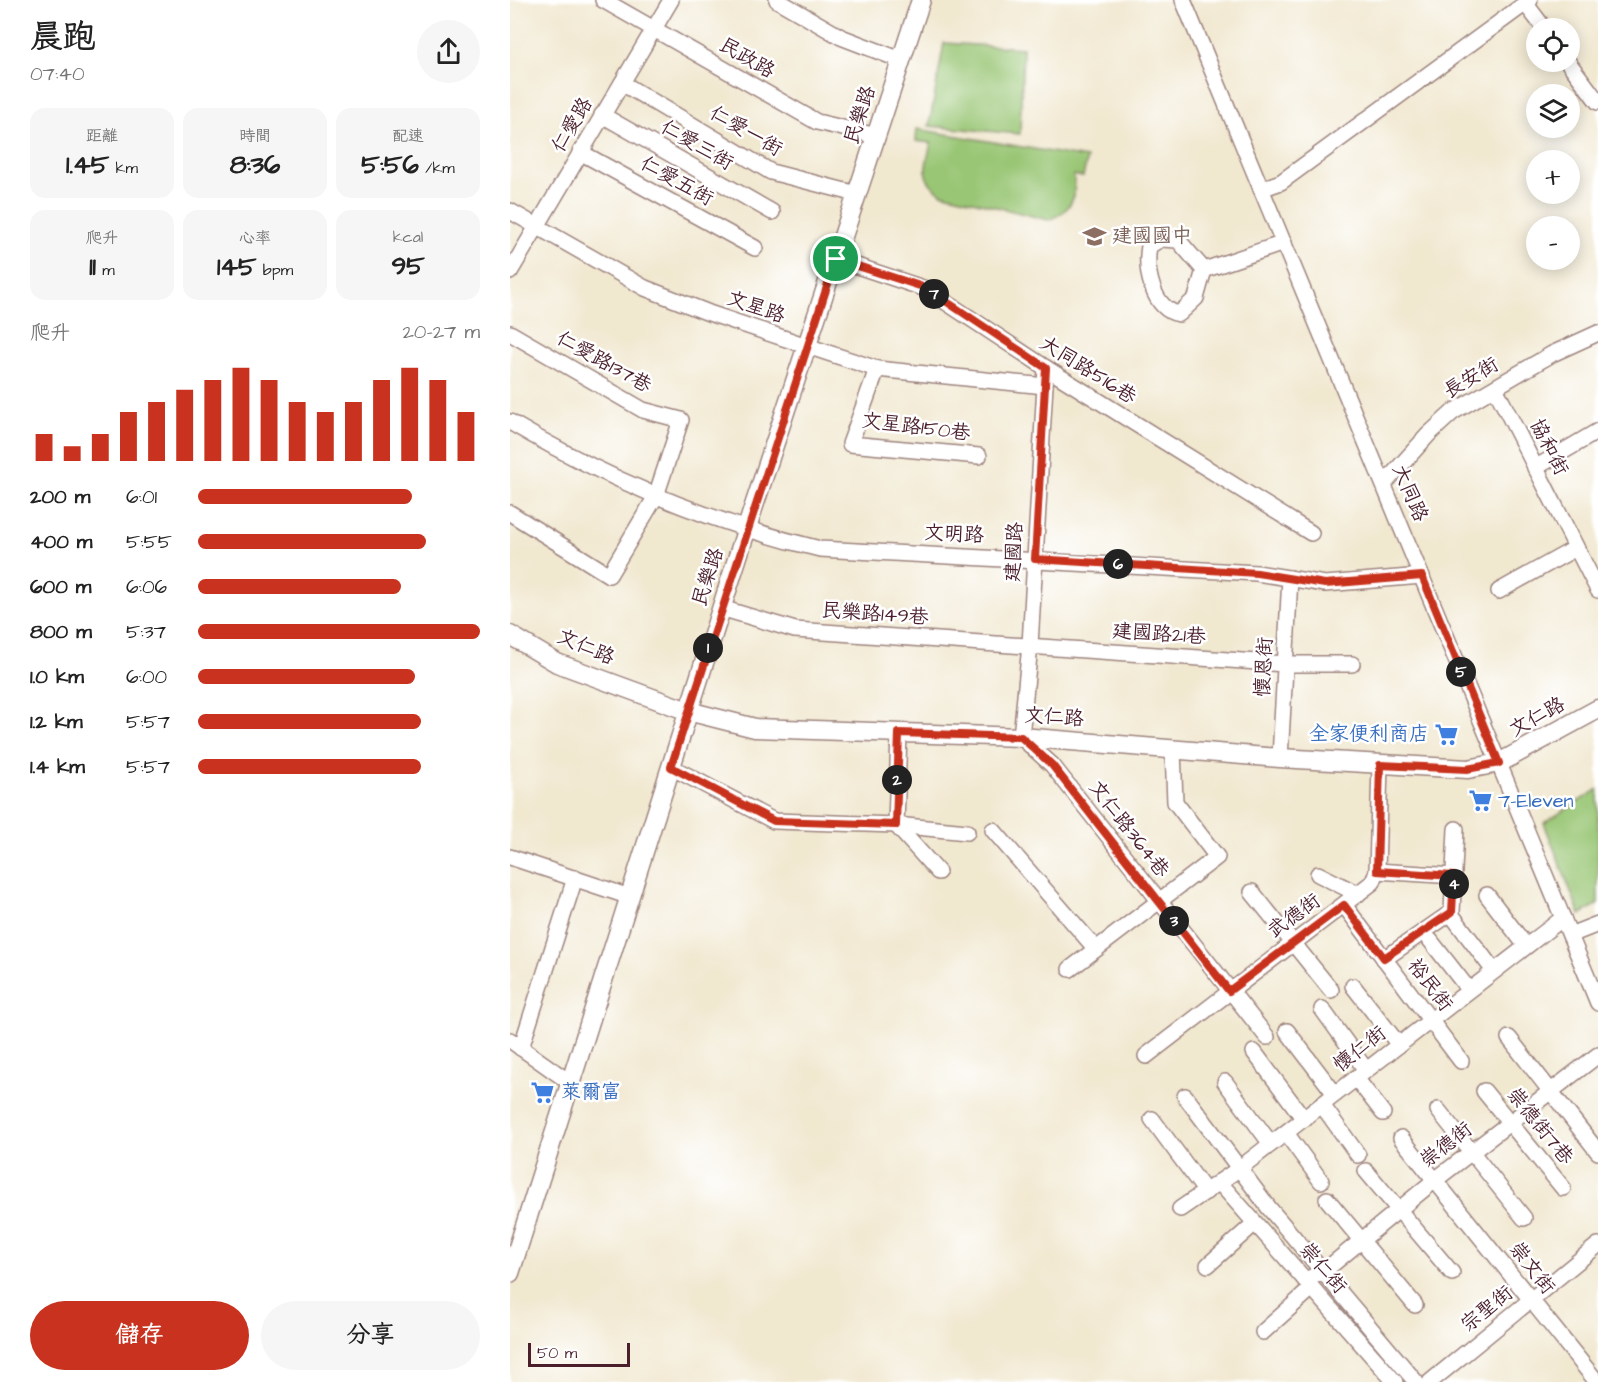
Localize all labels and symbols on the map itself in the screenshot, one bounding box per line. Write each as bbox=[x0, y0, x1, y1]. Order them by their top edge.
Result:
street label: 民政路 bbox=[714, 31, 781, 86]
street label: 民樂路 bbox=[837, 81, 883, 148]
street label: 仁愛路 bbox=[545, 91, 600, 158]
street label: 仁愛一街 bbox=[704, 99, 788, 163]
street label: 仁愛三街 bbox=[655, 113, 739, 177]
street label: 仁愛五街 bbox=[635, 149, 719, 213]
place label: 建國國中 bbox=[1112, 222, 1192, 250]
school or university icon: 建國國中 bbox=[1081, 223, 1107, 249]
pin bbox=[810, 233, 861, 284]
pin: 7 bbox=[919, 279, 949, 309]
street label: 文星路 bbox=[723, 284, 790, 330]
street label: 仁愛路137巷 bbox=[551, 324, 658, 400]
street label: 大同路516巷 bbox=[1034, 329, 1143, 411]
street label: 長安街 bbox=[1438, 351, 1504, 405]
street label: 文星路150巷 bbox=[860, 406, 973, 448]
street label: 協和街 bbox=[1523, 414, 1575, 480]
street label: 大同路 bbox=[1385, 460, 1435, 527]
street label: 文明路 bbox=[923, 518, 986, 550]
street label: 建國路 bbox=[998, 520, 1030, 583]
street label: 民樂路 bbox=[685, 543, 731, 610]
pin: 6 bbox=[1103, 549, 1133, 579]
street label: 民樂路149巷 bbox=[820, 596, 931, 632]
street label: 建國路21巷 bbox=[1111, 617, 1208, 651]
street label: 文仁路 bbox=[553, 622, 620, 672]
pin: 1 bbox=[693, 633, 723, 663]
street label: 懷恩街 bbox=[1248, 636, 1280, 698]
pin: 5 bbox=[1446, 657, 1476, 687]
street label: 文仁路 bbox=[1504, 690, 1571, 744]
street label: 文仁路 bbox=[1023, 701, 1086, 733]
place label: 全家便利商店 bbox=[1309, 720, 1429, 748]
supermarket icon: 全家便利商店 bbox=[1434, 721, 1460, 747]
pin: 2 bbox=[882, 765, 912, 795]
street label: 文仁路364巷 bbox=[1082, 775, 1176, 884]
place label: 7-Eleven bbox=[1498, 787, 1574, 815]
supermarket icon: 7-Eleven bbox=[1467, 788, 1493, 814]
pin: 4 bbox=[1439, 869, 1469, 899]
street label: 武德街 bbox=[1262, 887, 1326, 945]
pin: 3 bbox=[1159, 906, 1189, 936]
street label: 裕民街 bbox=[1401, 953, 1459, 1017]
street label: 懷仁街 bbox=[1328, 1019, 1392, 1079]
place label: 萊爾富 bbox=[561, 1078, 621, 1106]
supermarket icon: 萊爾富 bbox=[530, 1079, 556, 1105]
street label: 崇德街7巷 bbox=[1500, 1081, 1581, 1171]
street label: 崇德街 bbox=[1414, 1115, 1478, 1175]
street label: 崇仁街 bbox=[1293, 1236, 1353, 1300]
street label: 崇文街 bbox=[1502, 1236, 1562, 1300]
street label: 宗聖街 bbox=[1455, 1279, 1519, 1339]
scale bar bbox=[528, 1340, 630, 1368]

